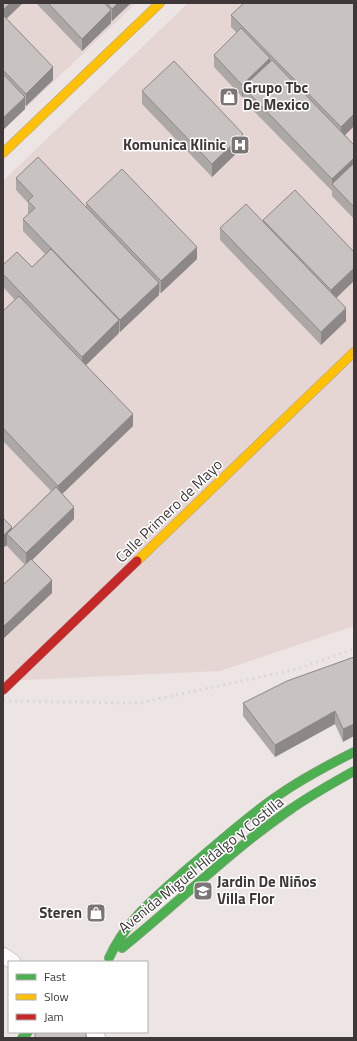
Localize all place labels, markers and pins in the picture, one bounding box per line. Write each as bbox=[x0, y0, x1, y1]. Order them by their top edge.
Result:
place label: Grupo Tbc De Mexico bbox=[243, 76, 310, 116]
shop icon: Grupo Tbc De Mexico bbox=[218, 86, 240, 108]
place label: Komunica Klinic bbox=[123, 133, 226, 156]
hospital icon: Komunica Klinic bbox=[229, 134, 251, 156]
place label: Jardin De Niños Villa Flor bbox=[217, 870, 317, 910]
school or university icon: Jardin De Niños Villa Flor bbox=[192, 880, 214, 902]
place label: Steren bbox=[39, 901, 82, 924]
shop icon: Steren bbox=[85, 902, 107, 924]

